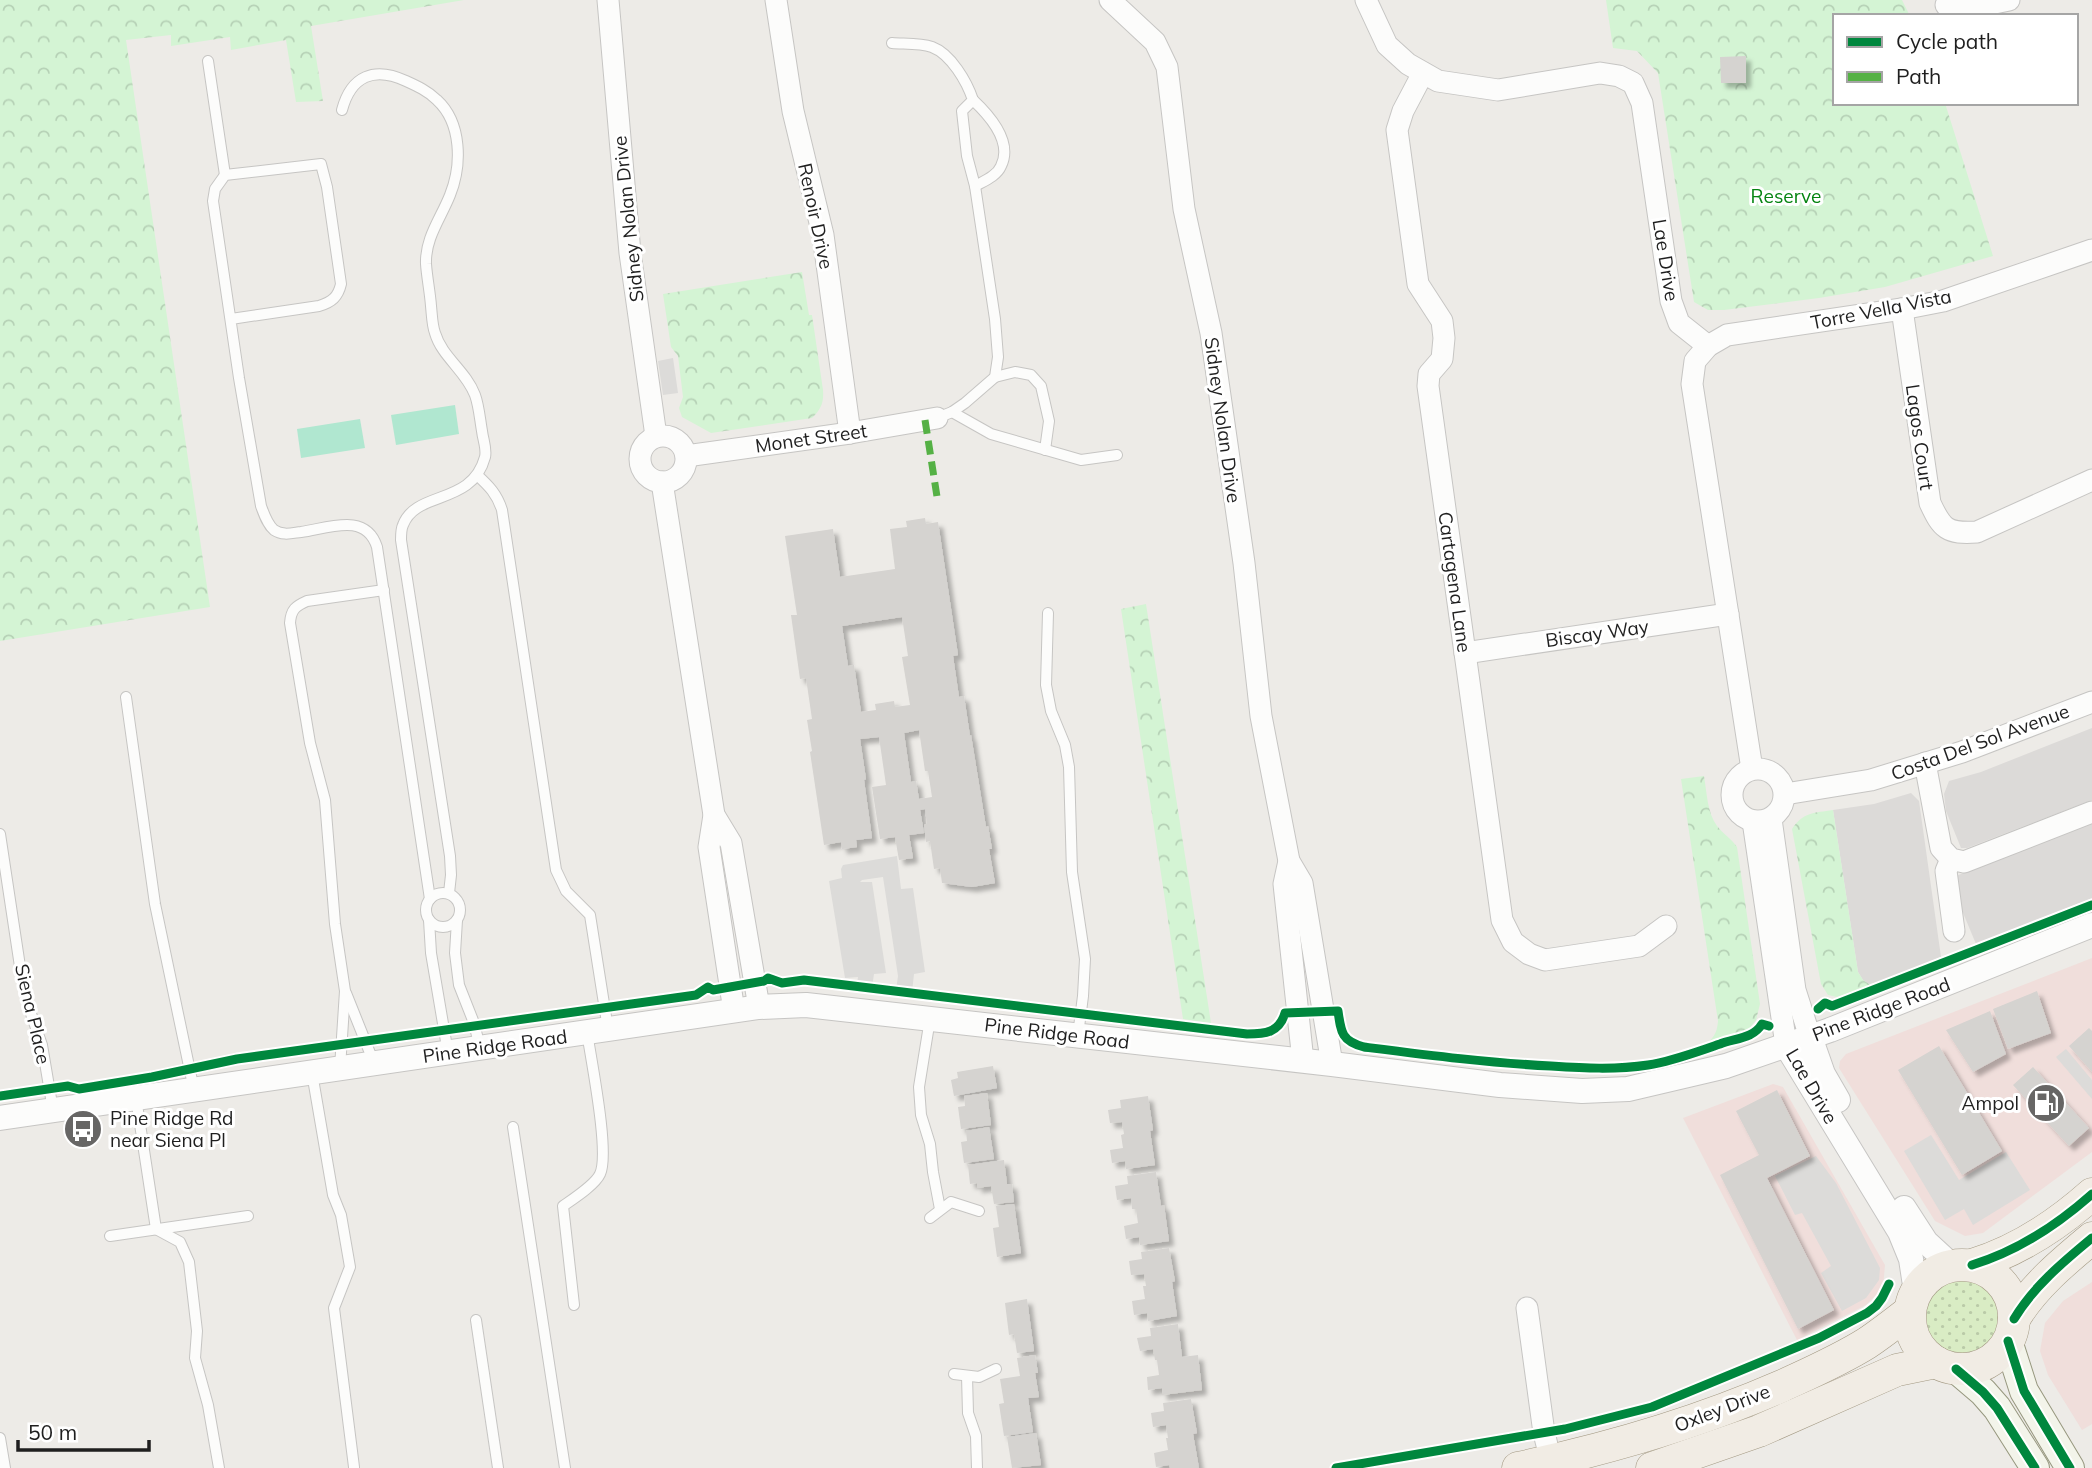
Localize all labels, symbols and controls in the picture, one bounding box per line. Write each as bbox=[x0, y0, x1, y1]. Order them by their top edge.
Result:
legend bbox=[1833, 14, 2078, 105]
text: Cycle path bbox=[1896, 28, 1998, 54]
text: Path bbox=[1896, 63, 1941, 89]
street label: Sidney Nolan Drive bbox=[607, 135, 649, 303]
street label: Renoir Drive bbox=[793, 161, 839, 271]
park label: Reserve bbox=[1751, 184, 1821, 208]
street label: Lae Drive bbox=[1648, 217, 1684, 303]
street label: Torre Vella Vista bbox=[1809, 284, 1953, 334]
street label: Sidney Nolan Drive bbox=[1199, 336, 1247, 504]
street label: Lagos Court bbox=[1901, 383, 1939, 492]
street label: Monet Street bbox=[753, 418, 869, 458]
street label: Cartagena Lane bbox=[1433, 510, 1477, 654]
street label: Biscay Way bbox=[1544, 614, 1650, 652]
street label: Costa Del Sol Avenue bbox=[1888, 699, 2072, 785]
street label: Siena Place bbox=[10, 962, 56, 1066]
street label: Pine Ridge Road bbox=[1809, 972, 1953, 1046]
street label: Pine Ridge Road bbox=[983, 1012, 1131, 1054]
street label: Pine Ridge Road bbox=[421, 1024, 569, 1068]
street label: Lae Drive bbox=[1781, 1044, 1843, 1128]
fuel station icon: Ampol bbox=[2025, 1082, 2067, 1124]
place label: Ampol bbox=[1962, 1091, 2019, 1115]
place label: Pine Ridge Rd near Siena Pl bbox=[110, 1106, 233, 1152]
bus stop icon: Pine Ridge Rd near Siena Pl bbox=[62, 1108, 104, 1150]
street label: Oxley Drive bbox=[1671, 1379, 1773, 1437]
scale bar bbox=[18, 1408, 149, 1452]
text: 50 m bbox=[28, 1419, 77, 1445]

